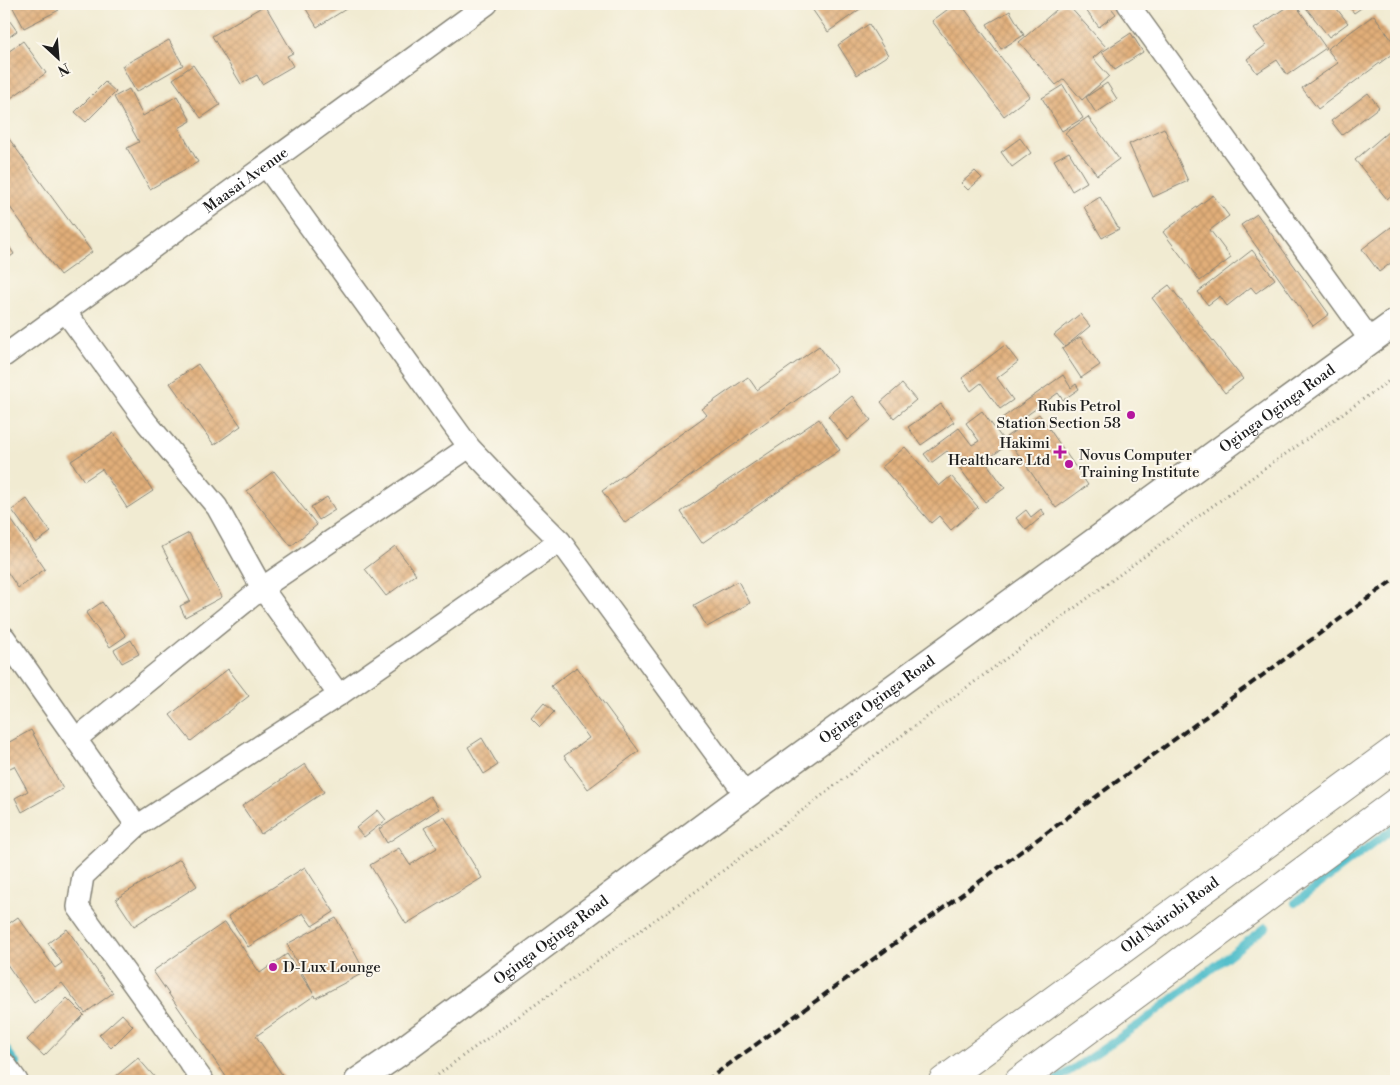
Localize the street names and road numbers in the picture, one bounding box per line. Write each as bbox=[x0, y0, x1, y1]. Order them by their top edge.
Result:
street label: Maasai Avenue bbox=[200, 143, 292, 217]
street label: Oginga Oginga Road bbox=[1216, 360, 1339, 457]
street label: Oginga Oginga Road bbox=[815, 651, 939, 748]
street label: Old Nairobi Road bbox=[1117, 872, 1223, 957]
street label: Oginga Oginga Road bbox=[490, 891, 613, 989]

